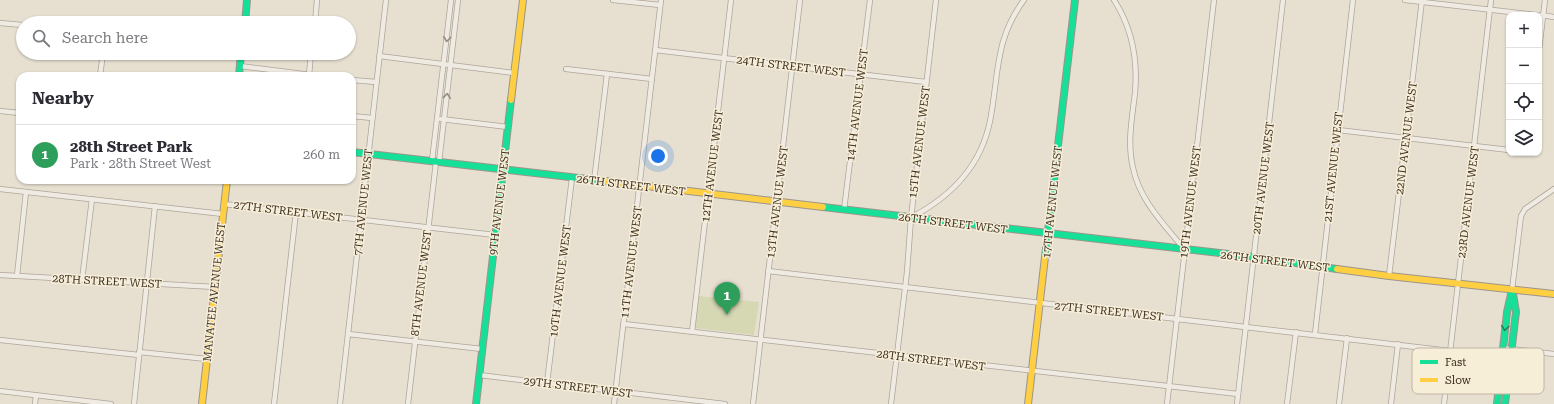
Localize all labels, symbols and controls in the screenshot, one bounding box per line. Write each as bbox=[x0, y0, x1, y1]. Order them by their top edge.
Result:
map controls bbox=[1506, 12, 1542, 156]
button: + bbox=[1506, 12, 1542, 48]
search box bbox=[16, 16, 356, 60]
icon: search bbox=[30, 27, 52, 49]
text: Search here bbox=[62, 29, 148, 47]
one-way arrow bbox=[443, 36, 452, 42]
street label: 14TH AVENUE WEST bbox=[844, 48, 871, 162]
button: − bbox=[1506, 48, 1542, 84]
street label: 24TH STREET WEST bbox=[736, 53, 846, 80]
street label: 22ND AVENUE WEST bbox=[1393, 81, 1420, 195]
button: locate bbox=[1506, 84, 1542, 120]
street label: 15TH AVENUE WEST bbox=[906, 85, 933, 199]
text: Nearby bbox=[32, 88, 94, 108]
one-way arrow bbox=[442, 93, 451, 99]
street label: 12TH AVENUE WEST bbox=[699, 109, 726, 223]
street label: 21ST AVENUE WEST bbox=[1321, 111, 1346, 223]
button: layers bbox=[1506, 120, 1542, 156]
street label: 20TH AVENUE WEST bbox=[1250, 121, 1277, 235]
text: 28th Street Park bbox=[70, 138, 193, 156]
street label: 13TH AVENUE WEST bbox=[764, 145, 791, 259]
street label: 17TH AVENUE WEST bbox=[1040, 145, 1065, 259]
street label: 19TH AVENUE WEST bbox=[1177, 145, 1204, 259]
street label: 23RD AVENUE WEST bbox=[1455, 145, 1482, 259]
your location bbox=[648, 146, 668, 166]
text: 1 bbox=[41, 147, 49, 162]
text: 260 m bbox=[303, 147, 340, 162]
street label: 7TH AVENUE WEST bbox=[351, 148, 376, 256]
street label: 9TH AVENUE WEST bbox=[487, 148, 512, 256]
text: Park · 28th Street West bbox=[70, 156, 211, 171]
street label: 26TH STREET WEST bbox=[576, 172, 686, 199]
street label: 27TH STREET WEST bbox=[233, 198, 343, 225]
street label: 11TH AVENUE WEST bbox=[618, 205, 645, 319]
street label: 26TH STREET WEST bbox=[898, 210, 1008, 237]
street label: MANATEE AVENUE WEST bbox=[201, 222, 228, 362]
street label: 10TH AVENUE WEST bbox=[547, 224, 574, 338]
street label: 8TH AVENUE WEST bbox=[409, 229, 434, 337]
street label: 26TH STREET WEST bbox=[1220, 248, 1330, 275]
street label: 28TH STREET WEST bbox=[52, 272, 162, 291]
pin: 1 bbox=[714, 282, 740, 315]
street label: 27TH STREET WEST bbox=[1054, 299, 1164, 324]
one-way arrow bbox=[1501, 325, 1510, 331]
street label: 28TH STREET WEST bbox=[876, 347, 986, 374]
legend bbox=[1412, 348, 1544, 394]
text: Fast bbox=[1445, 356, 1466, 369]
street label: 29TH STREET WEST bbox=[523, 374, 633, 401]
text: Slow bbox=[1445, 374, 1472, 387]

